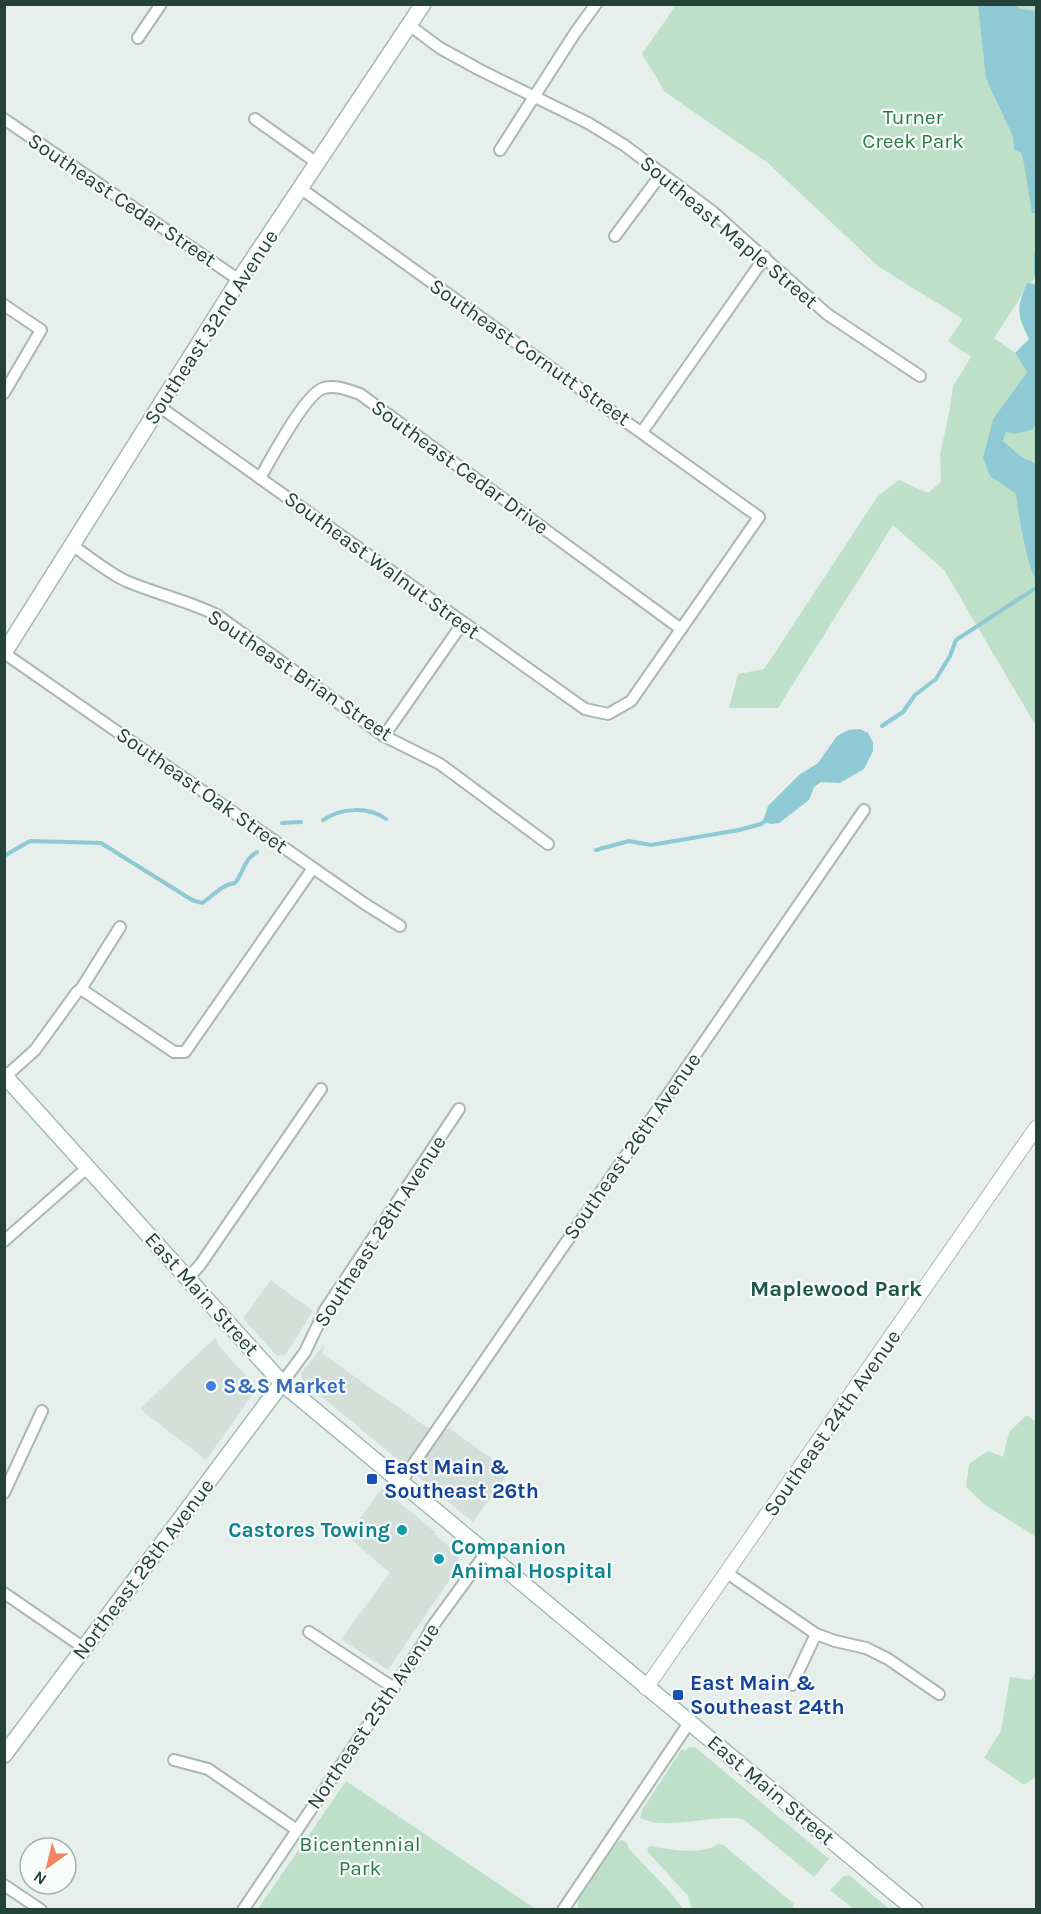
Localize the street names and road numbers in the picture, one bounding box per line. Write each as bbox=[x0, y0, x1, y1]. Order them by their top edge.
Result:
street label: Southeast Cedar Street bbox=[23, 128, 221, 272]
street label: Southeast Maple Street bbox=[635, 151, 823, 313]
street label: Southeast 32nd Avenue bbox=[139, 225, 283, 429]
street label: Southeast Cornutt Street bbox=[425, 273, 635, 431]
street label: Southeast Cedar Drive bbox=[367, 395, 553, 539]
street label: Southeast Walnut Street bbox=[280, 486, 484, 644]
street label: Southeast Brian Street bbox=[203, 604, 397, 746]
street label: Southeast Oak Street bbox=[112, 722, 292, 858]
street label: Southeast 26th Avenue bbox=[558, 1048, 706, 1244]
street label: Southeast 28th Avenue bbox=[309, 1131, 451, 1331]
street label: East Main Street bbox=[140, 1227, 264, 1361]
street label: Southeast 24th Avenue bbox=[758, 1325, 906, 1521]
street label: Northeast 28th Avenue bbox=[67, 1474, 219, 1664]
street label: Northeast 25th Avenue bbox=[302, 1619, 444, 1813]
street label: East Main Street bbox=[703, 1730, 839, 1850]

